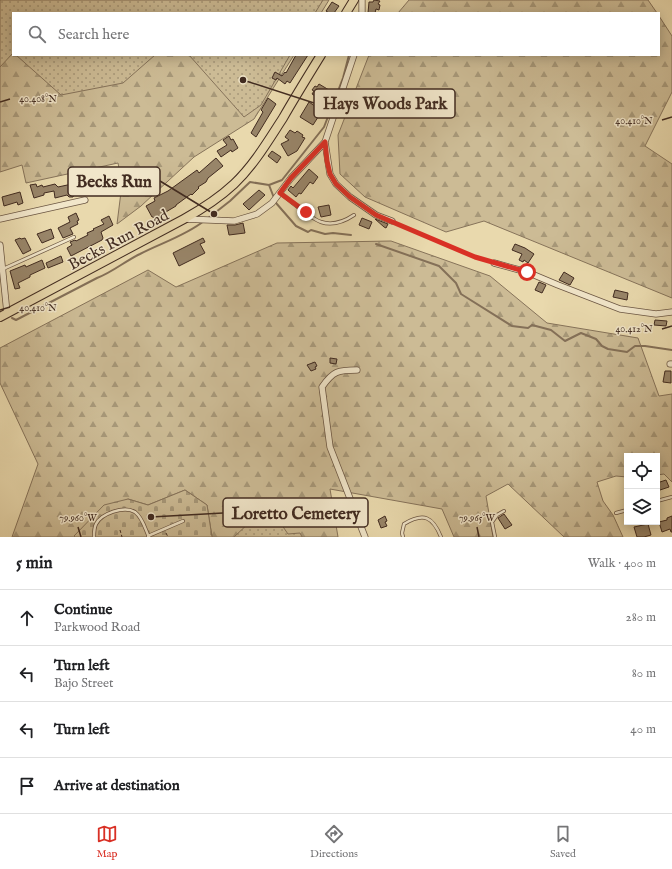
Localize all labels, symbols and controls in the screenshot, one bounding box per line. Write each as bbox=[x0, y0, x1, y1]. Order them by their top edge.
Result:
search box bbox=[12, 12, 660, 56]
icon: search bbox=[26, 23, 48, 45]
text: Search here bbox=[58, 25, 129, 44]
callout: Hays Woods Park bbox=[314, 89, 455, 118]
text: 40.408°N bbox=[19, 93, 57, 106]
text: Hays Woods Park bbox=[323, 94, 448, 115]
text: 40.410°N bbox=[615, 115, 653, 128]
callout: Becks Run bbox=[68, 167, 160, 196]
text: Becks Run bbox=[76, 172, 152, 193]
route end bbox=[297, 203, 315, 221]
street label: Becks Run Road bbox=[65, 206, 173, 276]
route start bbox=[518, 263, 536, 281]
text: 40.410°N bbox=[19, 302, 57, 315]
text: 40.412°N bbox=[615, 323, 653, 336]
map controls bbox=[624, 453, 660, 525]
button: locate bbox=[624, 453, 660, 489]
button: layers bbox=[624, 489, 660, 525]
callout: Loretto Cemetery bbox=[223, 498, 368, 527]
text: Loretto Cemetery bbox=[232, 504, 361, 525]
text: 79.960°W bbox=[59, 512, 97, 525]
text: 79.965°W bbox=[459, 512, 496, 525]
text: 5 min bbox=[16, 553, 53, 574]
text: Walk · 400 m bbox=[588, 555, 656, 572]
text: Continue bbox=[54, 600, 112, 619]
icon: ahead bbox=[16, 607, 38, 629]
text: 280 m bbox=[626, 609, 656, 626]
text: Parkwood Road bbox=[54, 619, 140, 636]
text: Turn left bbox=[54, 656, 110, 675]
icon: left bbox=[16, 663, 38, 685]
text: 80 m bbox=[632, 665, 656, 682]
text: Bajo Street bbox=[54, 675, 113, 692]
icon: left bbox=[16, 719, 38, 741]
text: Turn left bbox=[54, 720, 110, 739]
text: 40 m bbox=[630, 721, 656, 738]
icon: arrive bbox=[16, 775, 38, 797]
text: Arrive at destination bbox=[54, 776, 180, 795]
tab: Map bbox=[96, 823, 118, 861]
tab: Directions bbox=[310, 823, 358, 861]
tab: Saved bbox=[550, 823, 576, 861]

